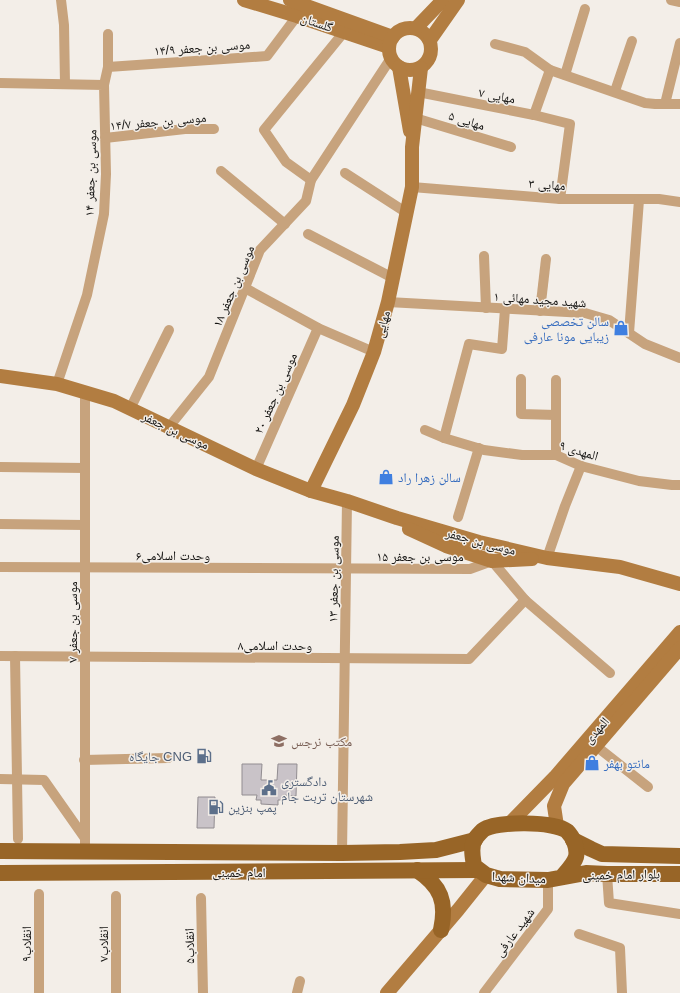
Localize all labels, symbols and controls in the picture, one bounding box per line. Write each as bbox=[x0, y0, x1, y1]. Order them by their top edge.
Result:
street label: گلستان bbox=[299, 10, 335, 36]
street label: موسی بن جعفر ۱۴/۹ bbox=[153, 37, 251, 59]
street label: مهایی ۷ bbox=[477, 85, 517, 107]
street label: مهایی ۵ bbox=[447, 108, 487, 134]
street label: موسی بن جعفر ۱۴/۷ bbox=[109, 110, 207, 134]
street label: موسی بن جعفر ۱۴ bbox=[81, 129, 101, 217]
street label: مهایی ۳ bbox=[528, 176, 566, 194]
street label: موسی بن جعفر ۱۸ bbox=[210, 243, 258, 330]
street label: شهید مجید مهائی ۱ bbox=[493, 289, 587, 311]
street label: مهایی bbox=[372, 309, 394, 340]
place label: سالن تخصصی زیبایی مونا عارفی bbox=[524, 314, 609, 345]
shop icon: سالن تخصصی زیبایی مونا عارفی bbox=[612, 319, 630, 337]
street label: موسی بن جعفر ۲۰ bbox=[251, 350, 301, 436]
street label: موسی بن جعفر bbox=[139, 408, 212, 453]
street label: المهدی ۹ bbox=[557, 437, 600, 464]
shop icon: سالن زهرا راد bbox=[377, 468, 395, 486]
place label: سالن زهرا راد bbox=[398, 470, 461, 486]
street label: موسی بن جعفر bbox=[443, 525, 518, 559]
street label: موسی بن جعفر ۱۳ bbox=[325, 535, 343, 623]
street label: وحدت اسلامی۶ bbox=[136, 548, 210, 564]
street label: موسی بن جعفر ۱۵ bbox=[376, 549, 464, 565]
street label: موسی بن جعفر ۷ bbox=[65, 581, 81, 663]
street label: وحدت اسلامی۸ bbox=[238, 638, 312, 654]
street label: المهدی bbox=[581, 714, 613, 747]
school or university icon: مكتب نرجس bbox=[270, 732, 288, 750]
place label: مكتب نرجس bbox=[291, 734, 352, 750]
fuel station icon: جایگاه CNG bbox=[195, 747, 213, 765]
place label: جایگاه CNG bbox=[129, 749, 192, 764]
shop icon: مانتو بهفر bbox=[583, 754, 601, 772]
place label: مانتو بهفر bbox=[603, 756, 650, 772]
place label: دادگستری شهرستان تربت جام bbox=[281, 774, 373, 805]
public building icon: دادگستری شهرستان تربت جام bbox=[260, 779, 278, 797]
fuel station icon: پمپ بنزین bbox=[207, 798, 225, 816]
place label: پمپ بنزین bbox=[228, 800, 277, 816]
street label: امام خمینی bbox=[212, 865, 266, 881]
street label: بلوار امام خمینی bbox=[582, 866, 660, 884]
street label: میدان شهدا bbox=[492, 869, 546, 887]
street label: شهید عارفی bbox=[491, 905, 538, 960]
street label: انقلاب۹ bbox=[19, 926, 34, 962]
street label: انقلاب۷ bbox=[96, 926, 111, 962]
street label: انقلاب۵ bbox=[182, 928, 198, 964]

